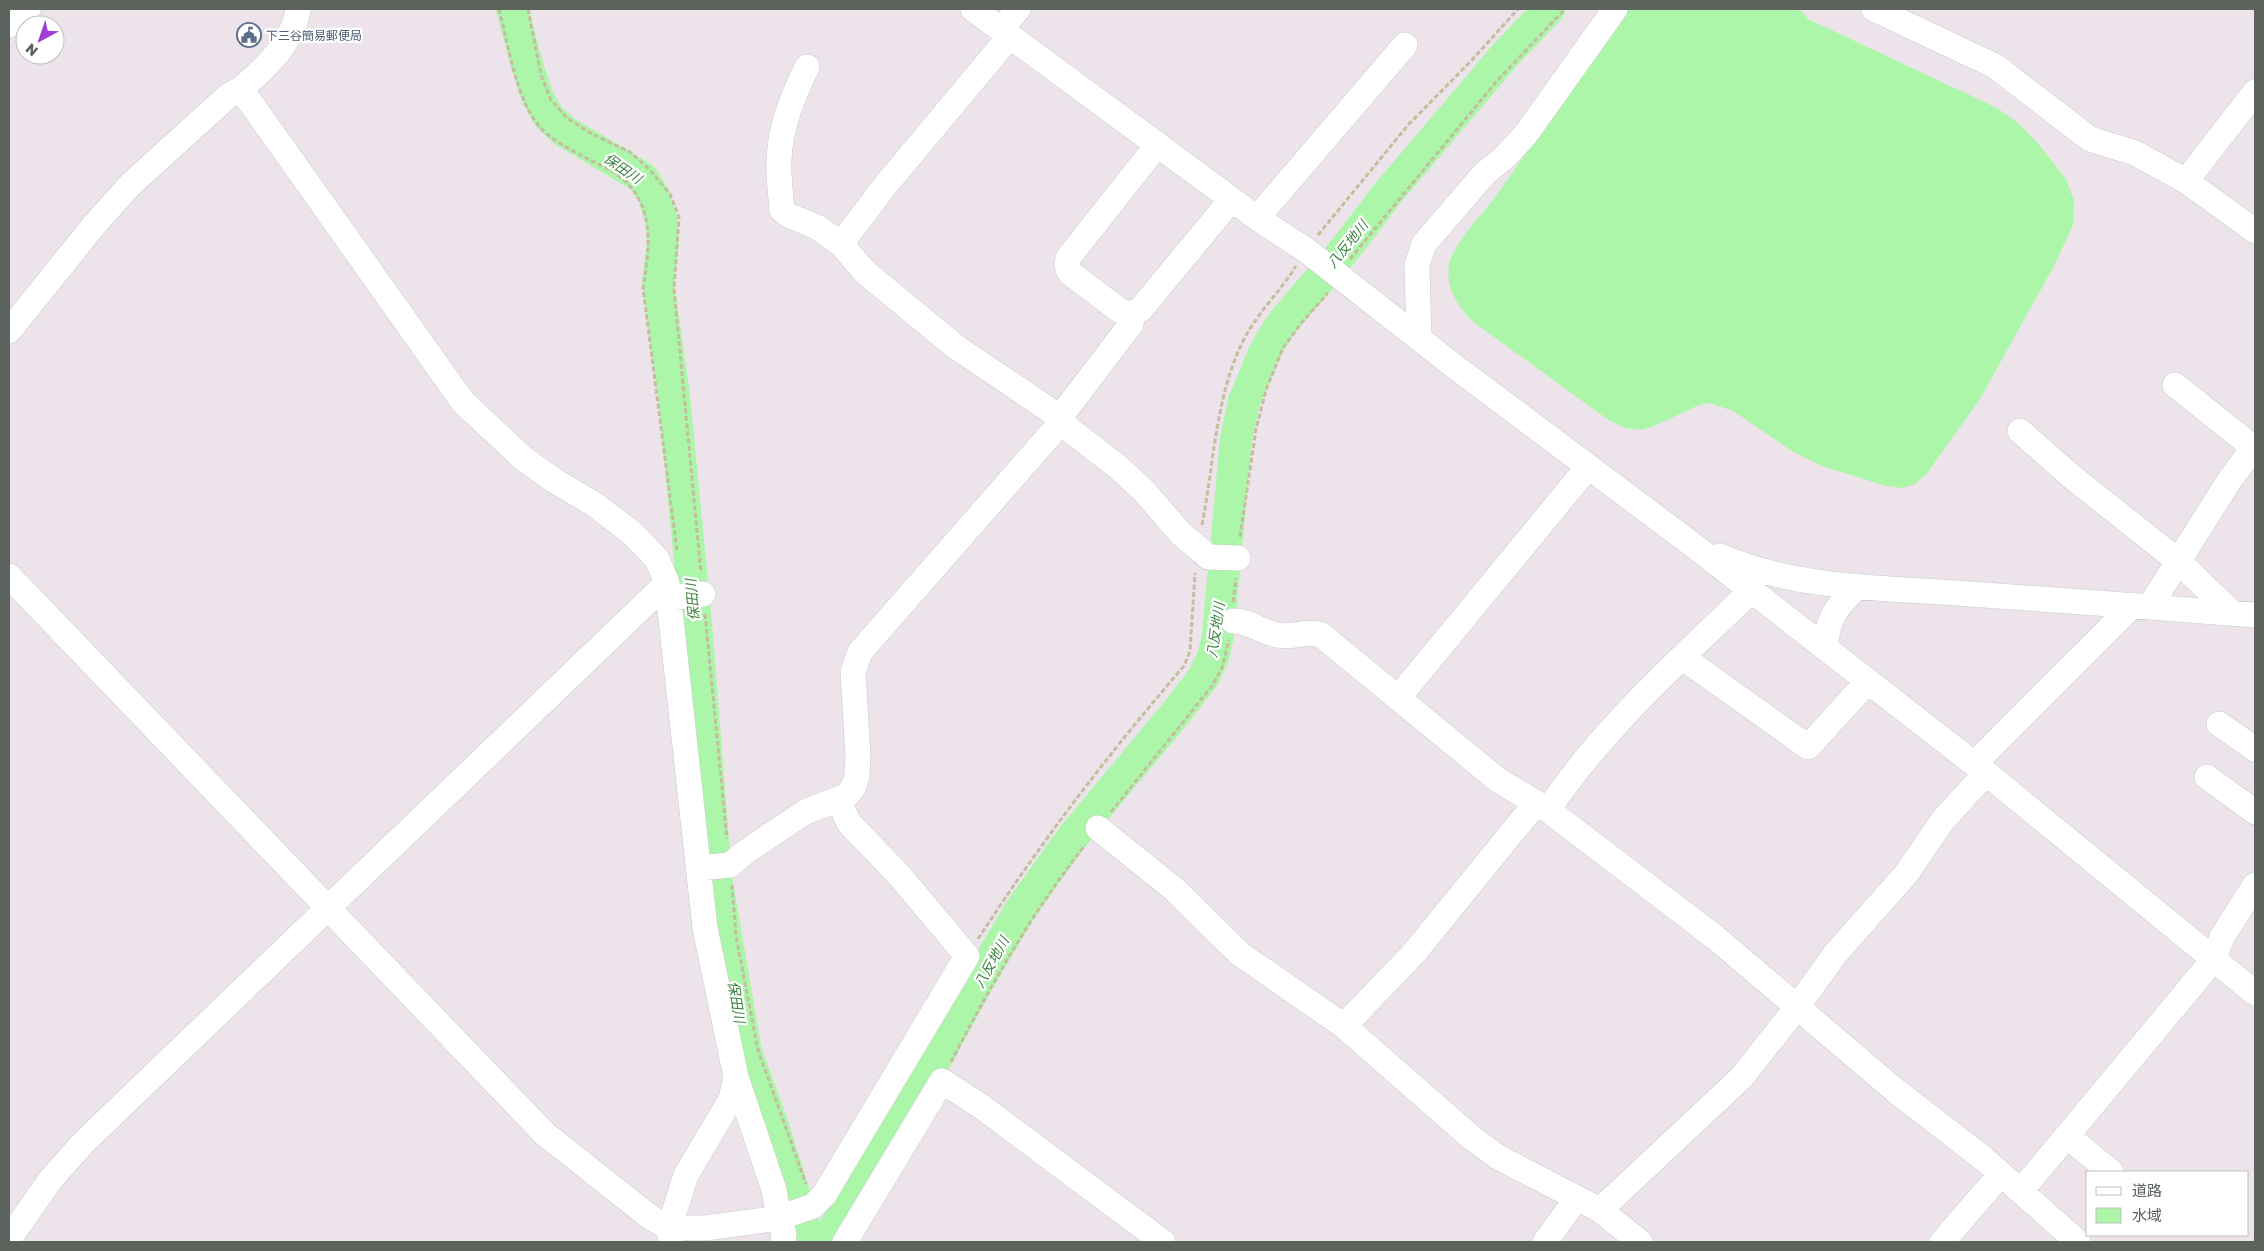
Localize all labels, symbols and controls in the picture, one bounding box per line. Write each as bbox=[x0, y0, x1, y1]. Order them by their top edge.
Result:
north arrow bbox=[15, 15, 65, 65]
public building icon: 下三谷簡易郵便局 bbox=[236, 22, 262, 48]
place label: 下三谷簡易郵便局 bbox=[266, 28, 362, 43]
text: N bbox=[22, 40, 41, 60]
water label: 保田川 bbox=[601, 149, 647, 188]
water label: 八反地川 bbox=[1323, 215, 1372, 271]
water label: 保田川 bbox=[682, 576, 702, 622]
water label: 八反地川 bbox=[1203, 599, 1228, 659]
water label: 八反地川 bbox=[970, 932, 1013, 991]
water label: 保田川 bbox=[725, 980, 749, 1026]
legend bbox=[2086, 1171, 2249, 1236]
text: 道路 bbox=[2132, 1181, 2162, 1199]
text: 水域 bbox=[2132, 1206, 2162, 1224]

